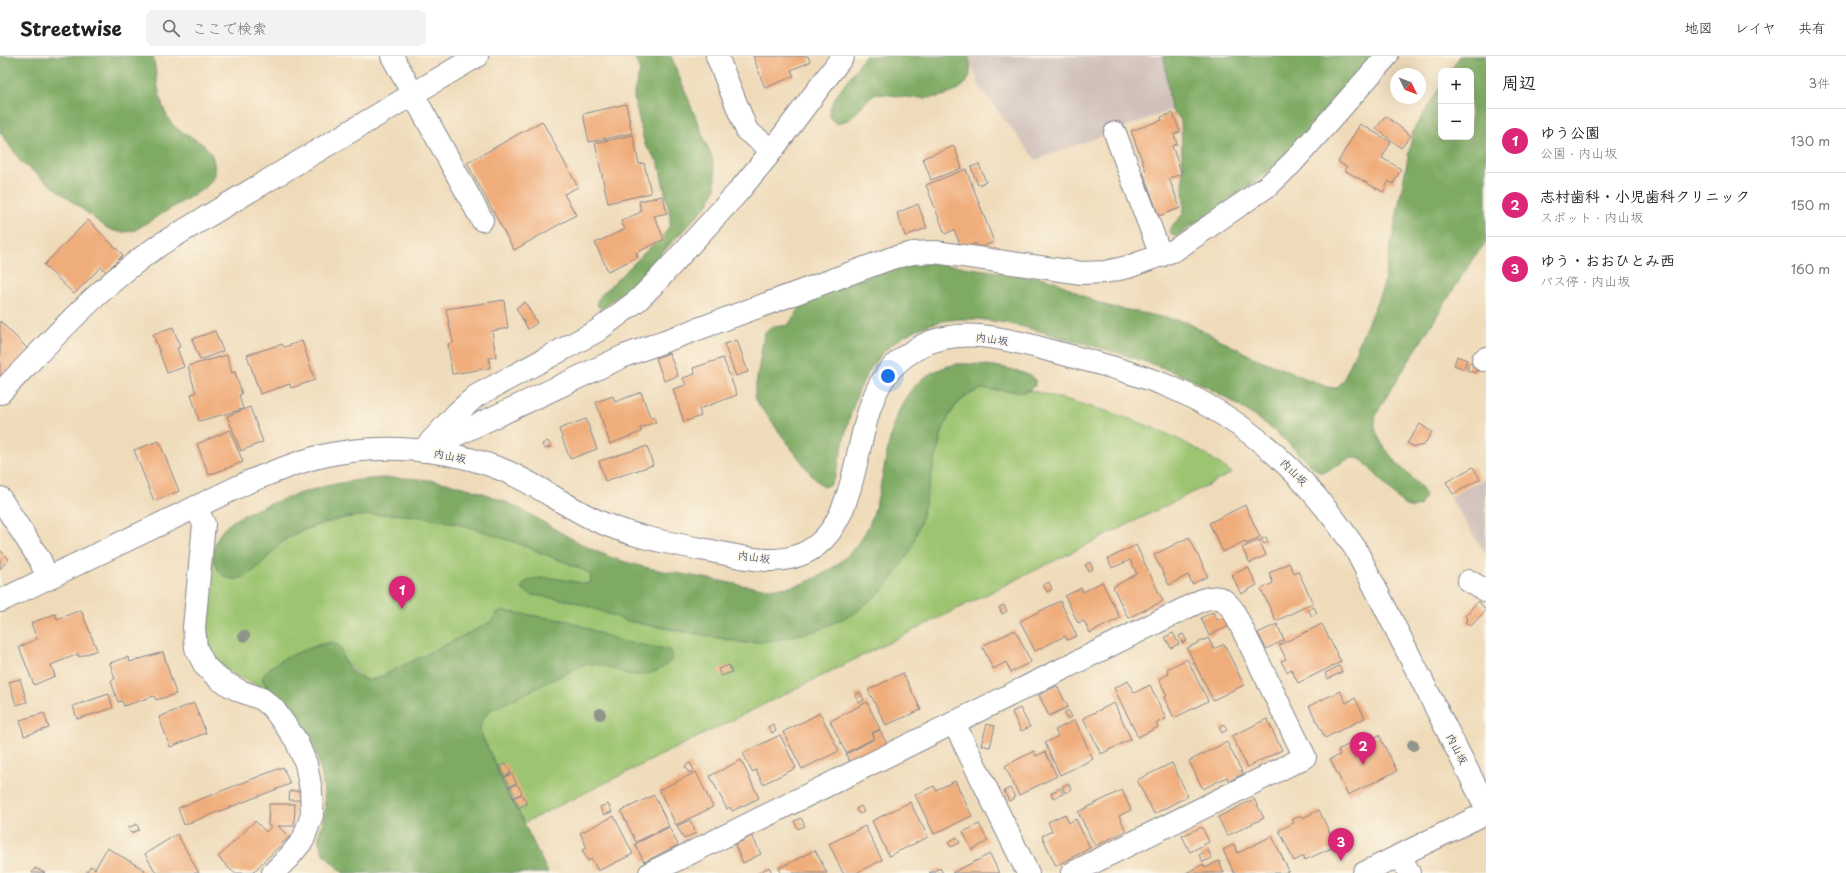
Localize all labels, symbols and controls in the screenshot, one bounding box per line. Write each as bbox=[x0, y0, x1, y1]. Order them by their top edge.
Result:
search box bbox=[146, 10, 426, 46]
text: Streetwise bbox=[20, 14, 122, 42]
text: ここで検索 bbox=[192, 16, 267, 39]
icon: search bbox=[160, 17, 182, 39]
text: 地図 bbox=[1685, 17, 1713, 38]
text: レイヤ bbox=[1735, 17, 1776, 38]
text: 共有 bbox=[1798, 17, 1826, 38]
north arrow bbox=[1390, 68, 1426, 104]
map controls bbox=[1438, 68, 1474, 140]
button: + bbox=[1438, 68, 1474, 104]
text: 周辺 bbox=[1502, 69, 1536, 95]
text: 3件 bbox=[1808, 73, 1830, 92]
button: − bbox=[1438, 104, 1474, 140]
text: ゆう公園 bbox=[1540, 120, 1600, 143]
text: 1 bbox=[1512, 131, 1518, 150]
text: 130 m bbox=[1791, 131, 1830, 150]
text: 公園 · 内山坂 bbox=[1540, 143, 1617, 162]
text: 志村歯科・小児歯科クリニック bbox=[1540, 184, 1750, 207]
text: 2 bbox=[1510, 195, 1520, 214]
text: 150 m bbox=[1791, 195, 1830, 214]
text: スポット · 内山坂 bbox=[1540, 207, 1643, 226]
text: ゆう・おおひとみ西 bbox=[1540, 248, 1675, 271]
text: 3 bbox=[1511, 259, 1519, 278]
text: 160 m bbox=[1791, 259, 1830, 278]
text: バス停 · 内山坂 bbox=[1540, 271, 1630, 290]
street label: 内山坂 bbox=[975, 328, 1010, 349]
your location bbox=[878, 366, 898, 386]
street label: 内山坂 bbox=[432, 444, 468, 467]
street label: 内山坂 bbox=[1277, 454, 1312, 489]
street label: 内山坂 bbox=[737, 546, 771, 567]
pin: 1 bbox=[389, 576, 415, 609]
street label: 内山坂 bbox=[1442, 730, 1473, 767]
pin: 2 bbox=[1350, 732, 1376, 765]
pin: 3 bbox=[1328, 828, 1354, 861]

